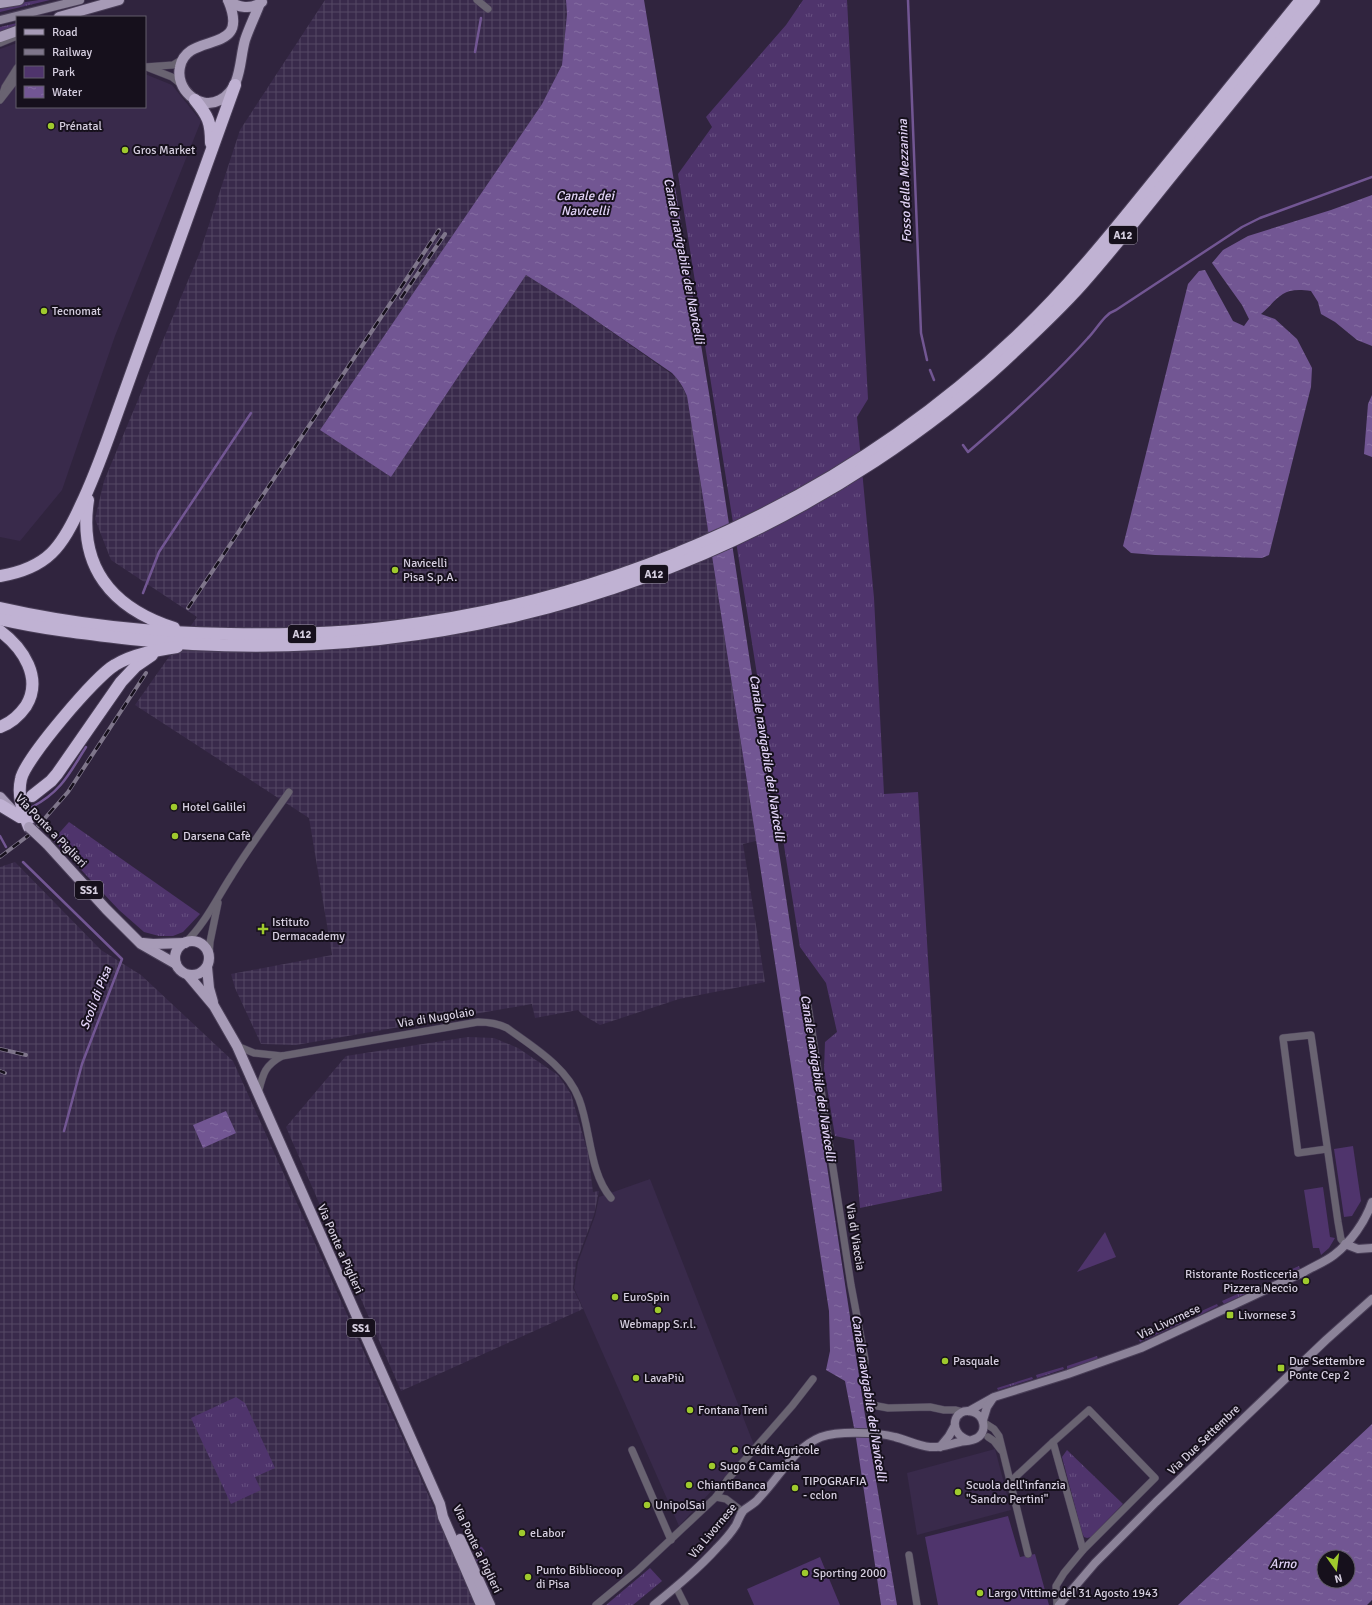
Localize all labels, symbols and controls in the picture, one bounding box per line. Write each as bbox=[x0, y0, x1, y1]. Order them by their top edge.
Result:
legend bbox=[16, 16, 146, 108]
text: Road bbox=[52, 25, 78, 40]
text: Railway bbox=[52, 45, 92, 60]
text: Park bbox=[52, 65, 75, 80]
text: Water bbox=[52, 85, 83, 100]
water label: Fosso della Mezzanina bbox=[895, 118, 915, 243]
place label: Prénatal bbox=[59, 119, 103, 134]
marker: Prénatal bbox=[46, 121, 56, 131]
place label: Gros Market bbox=[133, 143, 195, 158]
marker: Gros Market bbox=[120, 145, 130, 155]
water label: Canale navigabile dei Navicelli bbox=[660, 177, 708, 347]
water label: Canale dei Navicelli bbox=[556, 188, 615, 219]
road number: A12 bbox=[1109, 226, 1137, 244]
place label: Tecnomat bbox=[52, 304, 101, 319]
marker: Tecnomat bbox=[39, 306, 49, 316]
place label: Navicelli Pisa S.p.A. bbox=[403, 556, 457, 585]
marker: Navicelli Pisa S.p.A. bbox=[390, 565, 400, 575]
road number: A12 bbox=[640, 565, 668, 583]
road number: A12 bbox=[288, 625, 316, 643]
water label: Canale navigabile dei Navicelli bbox=[746, 674, 788, 844]
street label: Via Ponte a Piglieri bbox=[12, 791, 90, 871]
place label: Hotel Galilei bbox=[182, 800, 246, 815]
marker: Hotel Galilei bbox=[169, 802, 179, 812]
place label: Darsena Cafè bbox=[183, 829, 251, 844]
marker: Darsena Cafè bbox=[170, 831, 180, 841]
road number: SS1 bbox=[75, 881, 103, 899]
place label: Istituto Dermacademy bbox=[272, 915, 345, 944]
marker: Istituto Dermacademy bbox=[257, 923, 269, 935]
water label: Scoli di Pisa bbox=[77, 964, 116, 1032]
water label: Canale navigabile dei Navicelli bbox=[797, 994, 839, 1164]
street label: Via di Nugolaio bbox=[397, 1005, 475, 1031]
street label: Via Ponte a Piglieri bbox=[314, 1202, 366, 1296]
street label: Via di Viaccia bbox=[842, 1202, 868, 1272]
place label: Ristorante Rosticceria Pizzera Neccio bbox=[1185, 1267, 1298, 1296]
marker: Ristorante Rosticceria Pizzera Neccio bbox=[1301, 1276, 1311, 1286]
place label: EuroSpin bbox=[623, 1290, 669, 1305]
marker: EuroSpin bbox=[610, 1292, 620, 1302]
street label: Via Livornese bbox=[1135, 1301, 1203, 1343]
marker: Webmapp S.r.l. bbox=[653, 1305, 663, 1315]
place label: Livornese 3 bbox=[1238, 1308, 1296, 1323]
marker: Livornese 3 bbox=[1225, 1310, 1235, 1320]
water label: Canale navigabile dei Navicelli bbox=[848, 1314, 890, 1484]
place label: Webmapp S.r.l. bbox=[620, 1317, 696, 1332]
road number: SS1 bbox=[347, 1319, 375, 1337]
place label: Pasquale bbox=[953, 1354, 999, 1369]
place label: Due Settembre Ponte Cep 2 bbox=[1289, 1354, 1365, 1383]
marker: Pasquale bbox=[940, 1356, 950, 1366]
marker: Due Settembre Ponte Cep 2 bbox=[1276, 1363, 1286, 1373]
place label: LavaPiù bbox=[644, 1371, 684, 1386]
marker: LavaPiù bbox=[631, 1373, 641, 1383]
street label: Via Due Settembre bbox=[1165, 1402, 1243, 1478]
place label: Fontana Treni bbox=[698, 1403, 768, 1418]
marker: Fontana Treni bbox=[685, 1405, 695, 1415]
place label: Crédit Agricole bbox=[743, 1443, 820, 1458]
marker: Crédit Agricole bbox=[730, 1445, 740, 1455]
place label: Sugo & Camicia bbox=[720, 1459, 800, 1474]
marker: Sugo & Camicia bbox=[707, 1461, 717, 1471]
place label: TIPOGRAFIA - cclon bbox=[803, 1474, 867, 1503]
place label: ChiantiBanca bbox=[697, 1478, 766, 1493]
place label: Scuola dell'infanzia "Sandro Pertini" bbox=[966, 1478, 1066, 1507]
marker: ChiantiBanca bbox=[684, 1480, 694, 1490]
marker: TIPOGRAFIA - cclon bbox=[790, 1483, 800, 1493]
marker: Scuola dell'infanzia "Sandro Pertini" bbox=[953, 1487, 963, 1497]
place label: UnipolSai bbox=[655, 1498, 705, 1513]
marker: UnipolSai bbox=[642, 1500, 652, 1510]
street label: Via Livornese bbox=[685, 1500, 741, 1562]
street label: Via Ponte a Piglieri bbox=[449, 1502, 505, 1596]
place label: eLabor bbox=[530, 1526, 566, 1541]
marker: eLabor bbox=[517, 1528, 527, 1538]
north arrow bbox=[1316, 1549, 1356, 1589]
water label: Arno bbox=[1270, 1556, 1298, 1572]
place label: Punto Bibliocoop di Pisa bbox=[536, 1563, 623, 1592]
place label: Sporting 2000 bbox=[813, 1566, 886, 1581]
marker: Sporting 2000 bbox=[800, 1568, 810, 1578]
text: N bbox=[1333, 1571, 1344, 1585]
marker: Punto Bibliocoop di Pisa bbox=[523, 1572, 533, 1582]
place label: Largo Vittime del 31 Agosto 1943 bbox=[988, 1586, 1158, 1601]
marker: Largo Vittime del 31 Agosto 1943 bbox=[975, 1588, 985, 1598]

